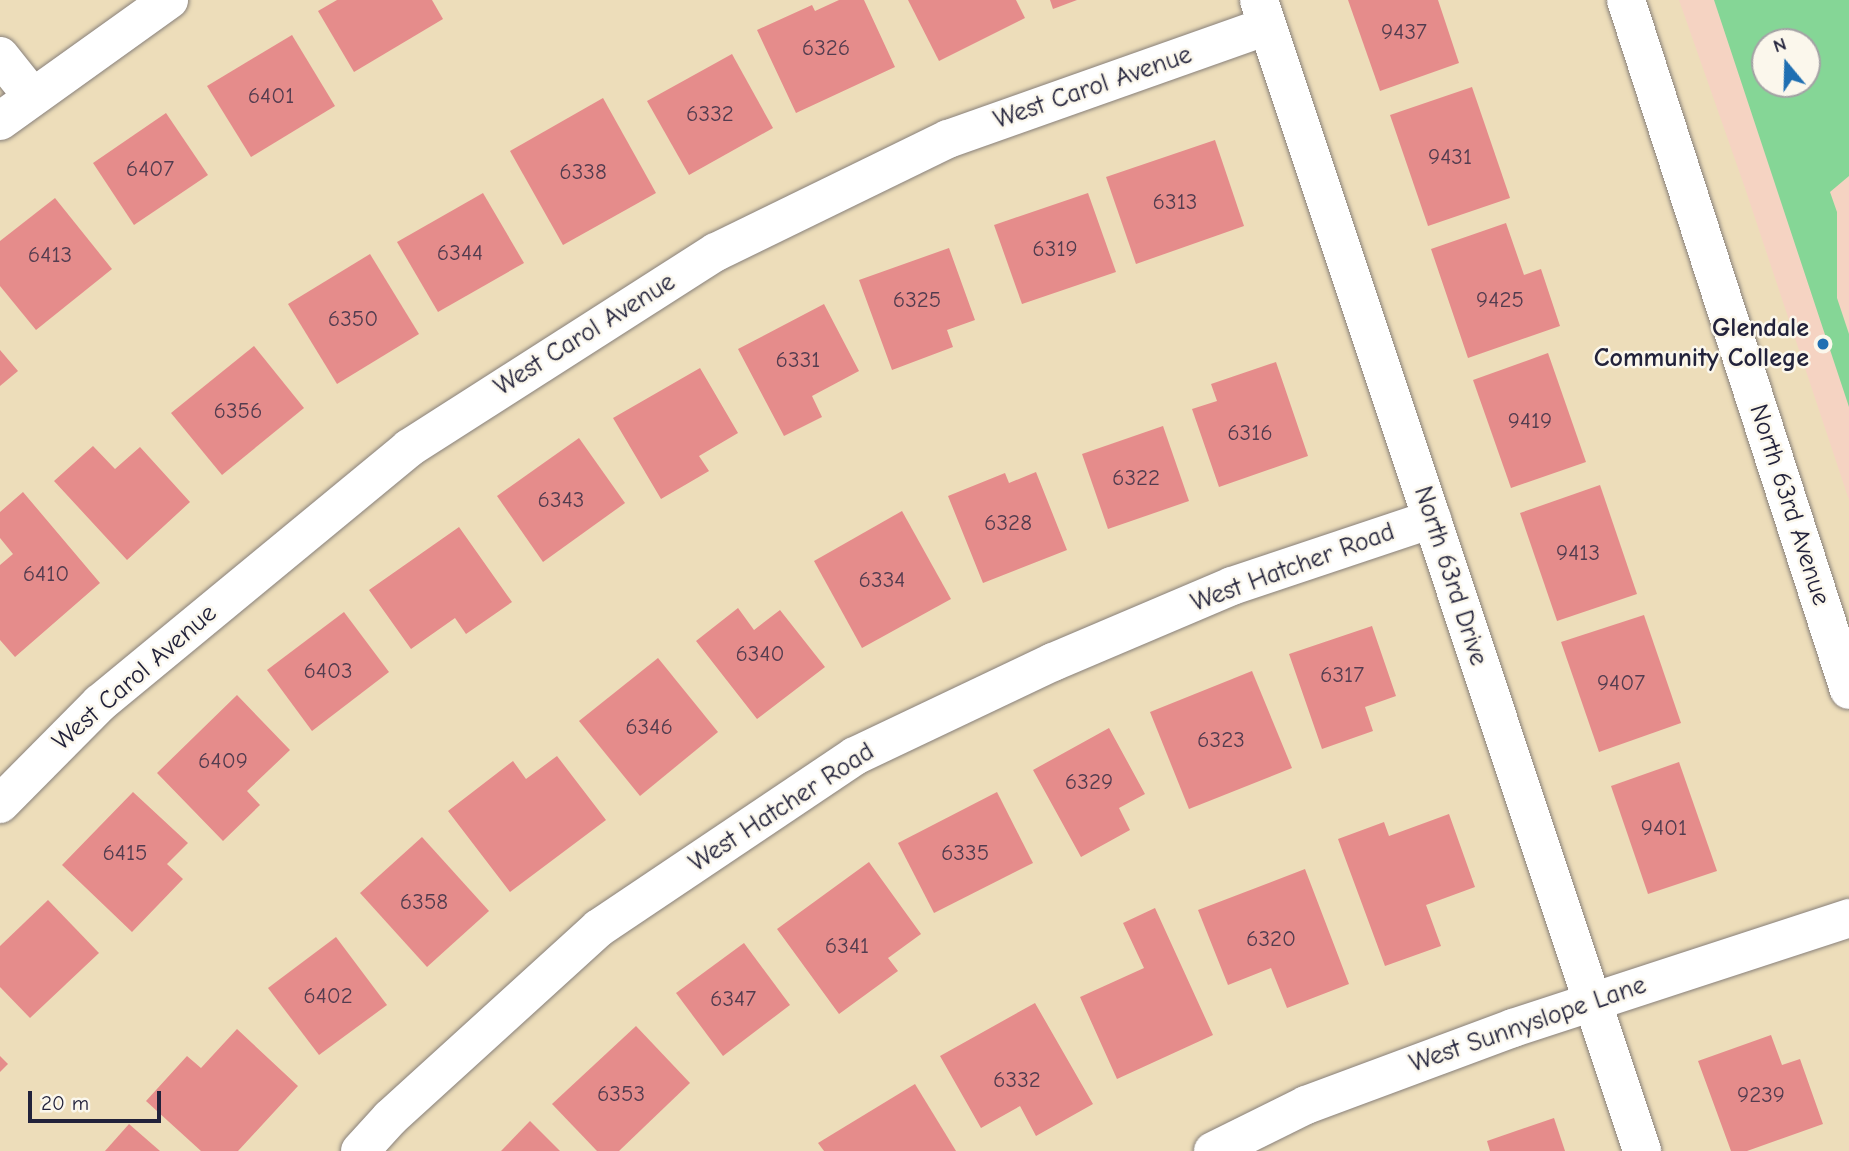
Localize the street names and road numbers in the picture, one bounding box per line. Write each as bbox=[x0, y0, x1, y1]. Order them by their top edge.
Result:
street label: West Carol Avenue bbox=[990, 40, 1196, 136]
street label: West Carol Avenue bbox=[489, 267, 681, 403]
street label: North 63rd Avenue bbox=[1742, 400, 1836, 610]
street label: North 63rd Drive bbox=[1406, 483, 1494, 669]
street label: West Hatcher Road bbox=[1187, 517, 1399, 619]
street label: West Carol Avenue bbox=[47, 598, 223, 758]
street label: West Hatcher Road bbox=[684, 737, 880, 879]
street label: West Sunnyslope Lane bbox=[1406, 970, 1650, 1080]

